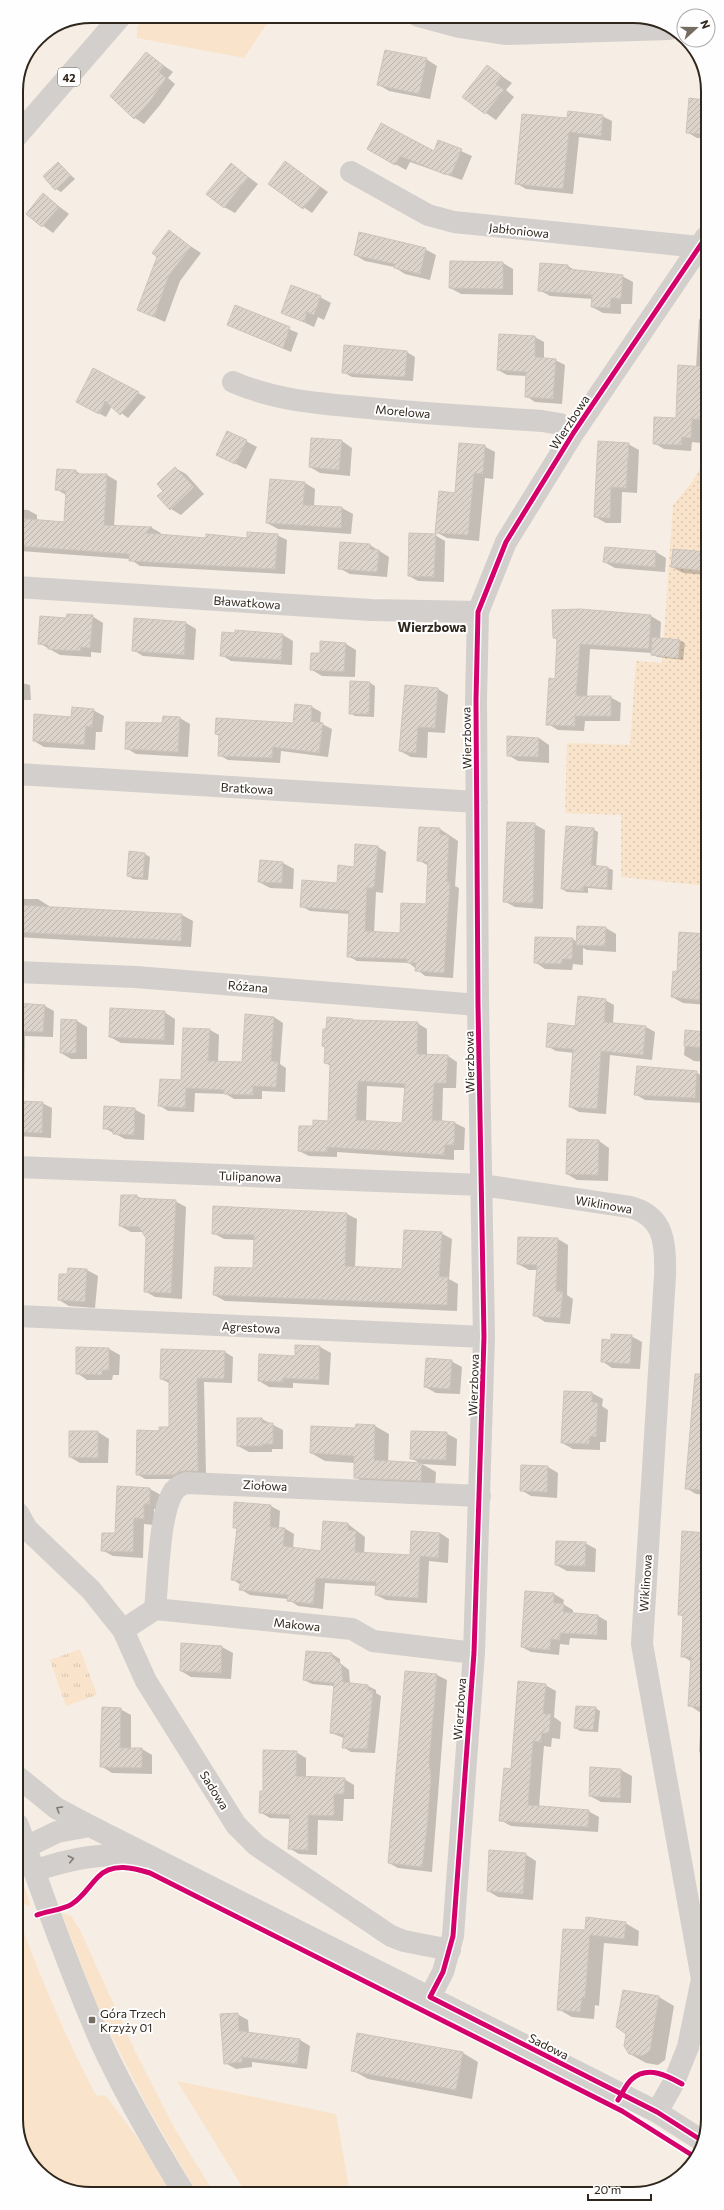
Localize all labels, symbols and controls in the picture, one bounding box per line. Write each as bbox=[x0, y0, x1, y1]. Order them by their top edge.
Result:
north arrow bbox=[676, 8, 716, 48]
text: N bbox=[698, 18, 713, 30]
road number: 42 bbox=[58, 68, 80, 86]
street label: Jabłoniowa bbox=[488, 220, 550, 241]
street label: Wierzbowa bbox=[546, 392, 592, 452]
street label: Morelowa bbox=[375, 402, 431, 420]
street label: Bławatkowa bbox=[213, 593, 281, 611]
district label: Wierzbowa bbox=[398, 619, 467, 635]
street label: Wierzbowa bbox=[458, 707, 474, 769]
street label: Bratkowa bbox=[220, 780, 274, 796]
street label: Różana bbox=[227, 977, 269, 995]
street label: Wierzbowa bbox=[461, 1031, 477, 1093]
street label: Tulipanowa bbox=[219, 1168, 281, 1184]
street label: Wiklinowa bbox=[574, 1192, 634, 1216]
street label: Agrestowa bbox=[221, 1318, 281, 1336]
street label: Wierzbowa bbox=[465, 1354, 481, 1416]
street label: Ziołowa bbox=[242, 1477, 288, 1493]
street label: Wiklinowa bbox=[636, 1554, 654, 1612]
street label: Makowa bbox=[273, 1615, 321, 1633]
street label: Wierzbowa bbox=[450, 1677, 468, 1741]
street label: Sadowa bbox=[198, 1768, 232, 1812]
one-way arrow bbox=[56, 1806, 63, 1814]
one-way arrow bbox=[68, 1856, 74, 1864]
place label: Góra Trzech Krzyży 01 bbox=[100, 2006, 166, 2034]
marker: Góra Trzech Krzyży 01 bbox=[87, 2015, 97, 2025]
street label: Sadowa bbox=[527, 2030, 571, 2062]
scale bar bbox=[588, 2176, 651, 2202]
text: 20 m bbox=[594, 2182, 621, 2196]

